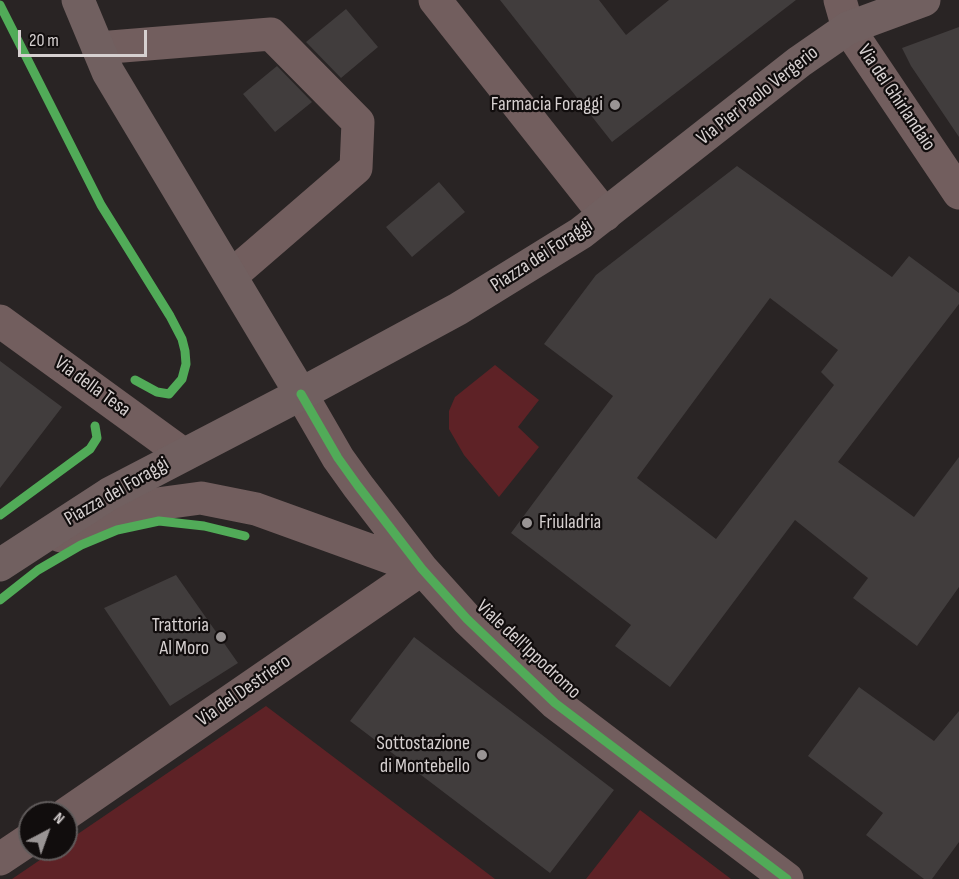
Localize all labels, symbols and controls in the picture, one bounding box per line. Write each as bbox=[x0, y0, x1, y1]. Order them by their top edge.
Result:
scale bar bbox=[21, 18, 150, 56]
text: 20 m bbox=[29, 30, 59, 51]
street label: Via del Ghirlandaio bbox=[852, 40, 940, 156]
street label: Via Pier Paolo Vergerio bbox=[693, 41, 823, 151]
place label: Farmacia Foraggi bbox=[491, 93, 603, 117]
marker: Farmacia Foraggi bbox=[608, 98, 622, 112]
street label: Piazza dei Foraggi bbox=[486, 214, 598, 298]
street label: Via della Tesa bbox=[49, 351, 135, 423]
street label: Piazza dei Foraggi bbox=[60, 452, 174, 532]
place label: Friuladria bbox=[539, 511, 601, 535]
marker: Friuladria bbox=[520, 516, 534, 530]
street label: Viale dell'Ippodromo bbox=[471, 595, 585, 705]
place label: Trattoria Al Moro bbox=[152, 614, 209, 661]
marker: Trattoria Al Moro bbox=[214, 630, 228, 644]
street label: Via del Destriero bbox=[192, 650, 296, 732]
place label: Sottostazione di Montebello bbox=[376, 732, 470, 779]
marker: Sottostazione di Montebello bbox=[475, 748, 489, 762]
north arrow bbox=[18, 801, 78, 861]
text: N bbox=[49, 809, 68, 829]

